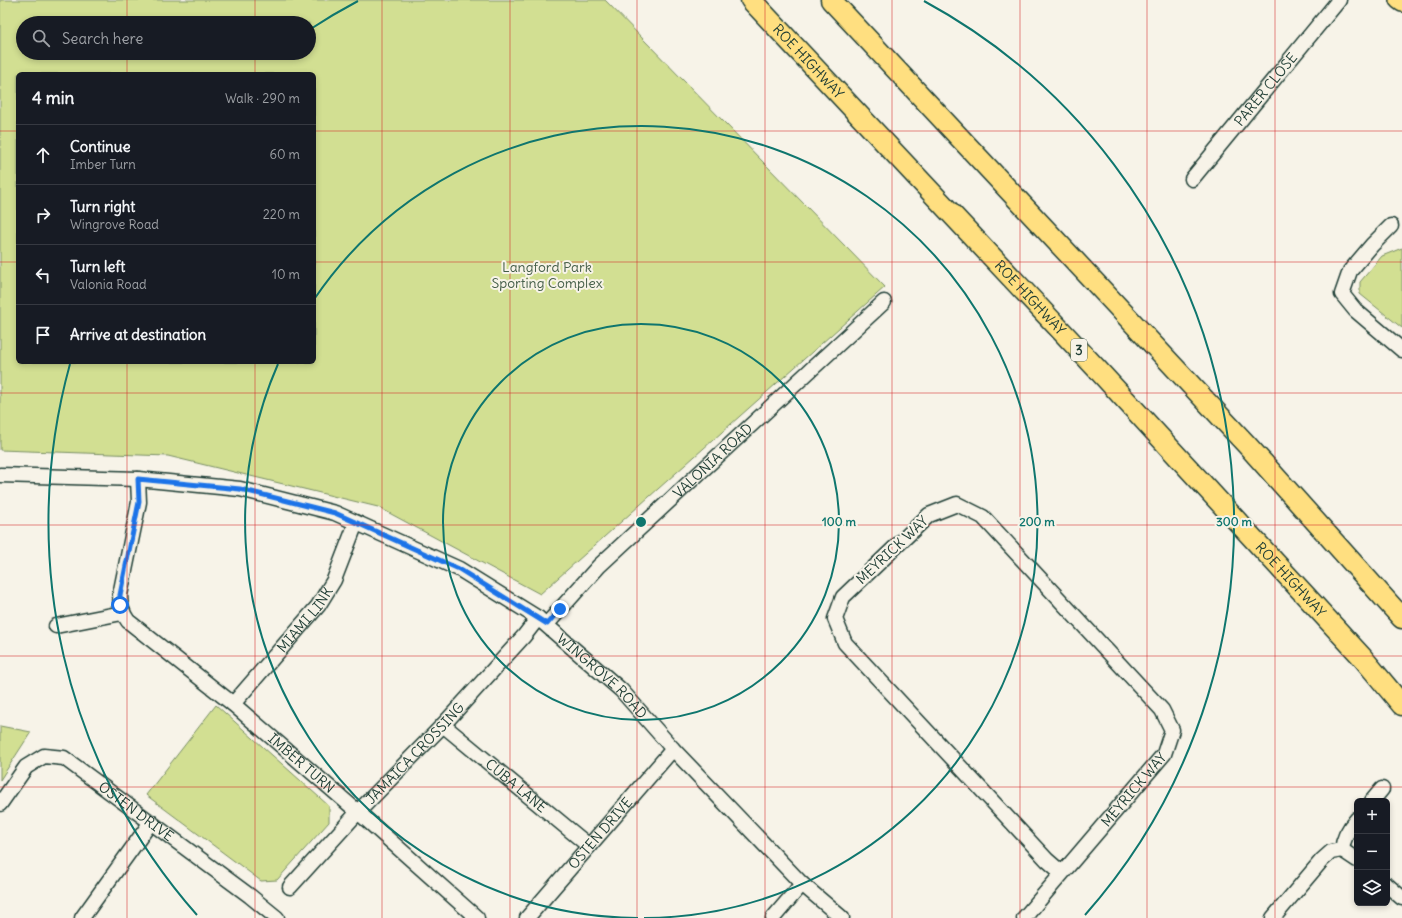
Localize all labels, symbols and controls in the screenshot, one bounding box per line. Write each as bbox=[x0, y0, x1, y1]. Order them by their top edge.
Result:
search box bbox=[16, 16, 316, 60]
street label: ROE HIGHWAY bbox=[769, 20, 848, 103]
icon: search bbox=[30, 27, 52, 49]
text: Search here bbox=[62, 29, 143, 48]
street label: PARER CLOSE bbox=[1230, 49, 1301, 130]
text: 4 min bbox=[32, 87, 74, 109]
text: Walk · 290 m bbox=[225, 90, 300, 107]
text: Continue bbox=[70, 137, 131, 156]
icon: ahead bbox=[32, 144, 54, 166]
text: 60 m bbox=[269, 146, 300, 163]
text: Imber Turn bbox=[70, 156, 136, 173]
text: Turn right bbox=[70, 197, 135, 216]
icon: right bbox=[32, 204, 54, 226]
text: 220 m bbox=[263, 206, 300, 223]
text: Wingrove Road bbox=[70, 216, 159, 233]
street label: ROE HIGHWAY bbox=[991, 256, 1070, 339]
text: Turn left bbox=[70, 257, 125, 276]
park label: Langford Park Sporting Complex bbox=[491, 258, 603, 292]
icon: left bbox=[32, 264, 54, 286]
text: 10 m bbox=[272, 266, 300, 283]
text: Valonia Road bbox=[70, 276, 147, 293]
icon: arrive bbox=[32, 324, 54, 346]
text: Arrive at destination bbox=[70, 325, 206, 344]
road number: 3 bbox=[1071, 339, 1087, 361]
street label: VALONIA ROAD bbox=[669, 419, 756, 502]
street label: MEYRICK WAY bbox=[852, 512, 932, 588]
text: 100 m bbox=[822, 514, 856, 529]
text: 200 m bbox=[1019, 514, 1055, 529]
text: 300 m bbox=[1216, 514, 1252, 529]
centre of rings bbox=[634, 515, 648, 529]
street label: ROE HIGHWAY bbox=[1252, 538, 1330, 621]
street label: MIAMI LINK bbox=[273, 583, 337, 656]
route start bbox=[111, 596, 129, 614]
route end bbox=[551, 600, 569, 618]
street label: WINGROVE ROAD bbox=[553, 629, 651, 722]
street label: JAMAICA CROSSING bbox=[362, 699, 468, 808]
street label: IMBER TURN bbox=[264, 729, 339, 797]
street label: MEYRICK WAY bbox=[1097, 748, 1171, 830]
street label: CUBA LANE bbox=[482, 755, 551, 816]
street label: OSTEN DRIVE bbox=[95, 778, 177, 845]
street label: OSTEN DRIVE bbox=[564, 794, 636, 873]
map controls bbox=[1354, 798, 1390, 906]
button: + bbox=[1354, 798, 1390, 834]
button: − bbox=[1354, 834, 1390, 870]
button: layers bbox=[1354, 870, 1390, 906]

